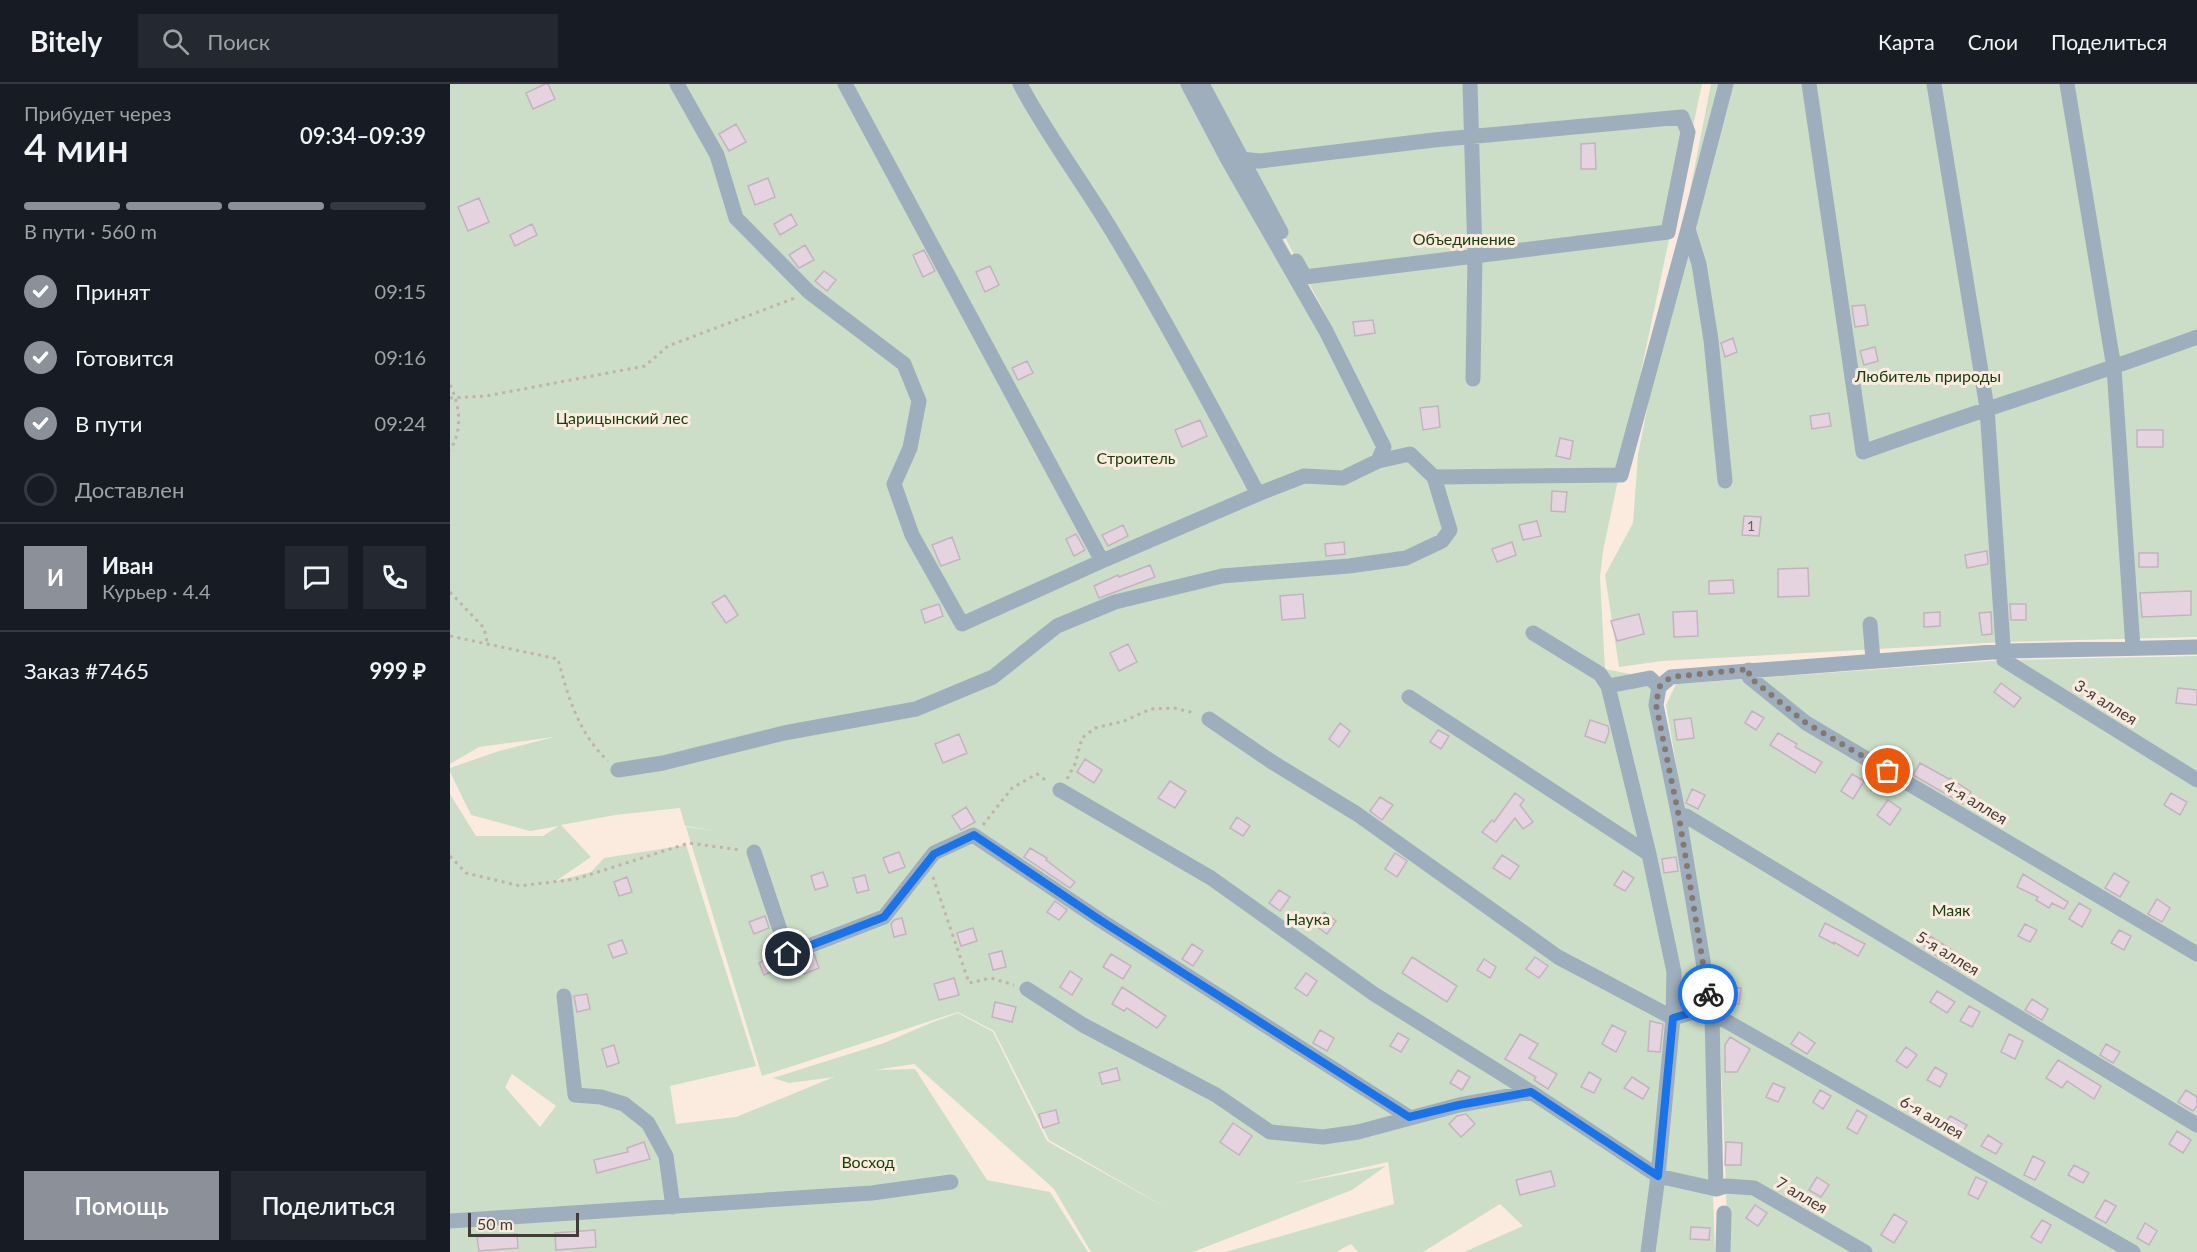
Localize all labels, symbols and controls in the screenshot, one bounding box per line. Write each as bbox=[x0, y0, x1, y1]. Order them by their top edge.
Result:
search box bbox=[138, 14, 558, 68]
text: Bitely bbox=[30, 24, 102, 58]
icon: search bbox=[159, 25, 192, 58]
text: Поиск bbox=[207, 28, 270, 55]
text: Карта bbox=[1878, 29, 1935, 54]
text: Слои bbox=[1968, 29, 2018, 54]
text: Поделиться bbox=[2051, 29, 2167, 54]
text: Прибудет через bbox=[24, 101, 171, 125]
text: 09:34–09:39 bbox=[300, 122, 426, 149]
text: 4 мин bbox=[24, 124, 129, 170]
text: В пути · 560 m bbox=[24, 219, 157, 243]
park label: Объединение bbox=[1413, 229, 1515, 248]
icon: check bbox=[24, 275, 57, 308]
text: Принят bbox=[75, 278, 150, 305]
text: 09:15 bbox=[375, 279, 426, 303]
icon: check bbox=[24, 341, 57, 374]
text: Готовится bbox=[75, 344, 174, 371]
text: 09:16 bbox=[375, 345, 426, 369]
park label: Любитель природы bbox=[1854, 366, 2001, 385]
icon: check bbox=[24, 407, 57, 440]
park label: Царицынский лес bbox=[556, 408, 689, 427]
text: В пути bbox=[75, 410, 142, 437]
text: 09:24 bbox=[375, 411, 426, 435]
park label: Строитель bbox=[1097, 448, 1176, 467]
text: Доставлен bbox=[75, 476, 184, 503]
house number: 1 bbox=[1747, 517, 1755, 534]
button: chat bbox=[285, 546, 348, 609]
button: phone bbox=[363, 546, 426, 609]
text: Иван bbox=[102, 552, 154, 579]
text: И bbox=[47, 564, 64, 591]
text: Курьер · 4.4 bbox=[102, 579, 211, 603]
text: Заказ #7465 bbox=[24, 657, 149, 684]
text: 999 ₽ bbox=[370, 657, 426, 684]
street label: 3-я аллея bbox=[2071, 675, 2141, 728]
pin bbox=[1862, 745, 1913, 796]
icon: bag bbox=[1871, 754, 1904, 787]
street label: 4-я аллея bbox=[1941, 775, 2011, 828]
park label: Маяк bbox=[1932, 900, 1971, 919]
park label: Наука bbox=[1286, 909, 1330, 928]
street label: 5-я аллея bbox=[1913, 926, 1983, 979]
pin bbox=[762, 928, 813, 979]
icon: home bbox=[771, 937, 804, 970]
courier bbox=[1678, 964, 1738, 1024]
icon: bike bbox=[1692, 978, 1725, 1011]
street label: 6-я аллея bbox=[1897, 1091, 1967, 1142]
park label: Восход bbox=[841, 1152, 895, 1171]
button: Помощь bbox=[24, 1171, 219, 1240]
button: Поделиться bbox=[231, 1171, 426, 1240]
street label: 7 аллея bbox=[1773, 1172, 1831, 1217]
scale bar bbox=[468, 1210, 579, 1238]
text: 50 m bbox=[477, 1214, 513, 1233]

